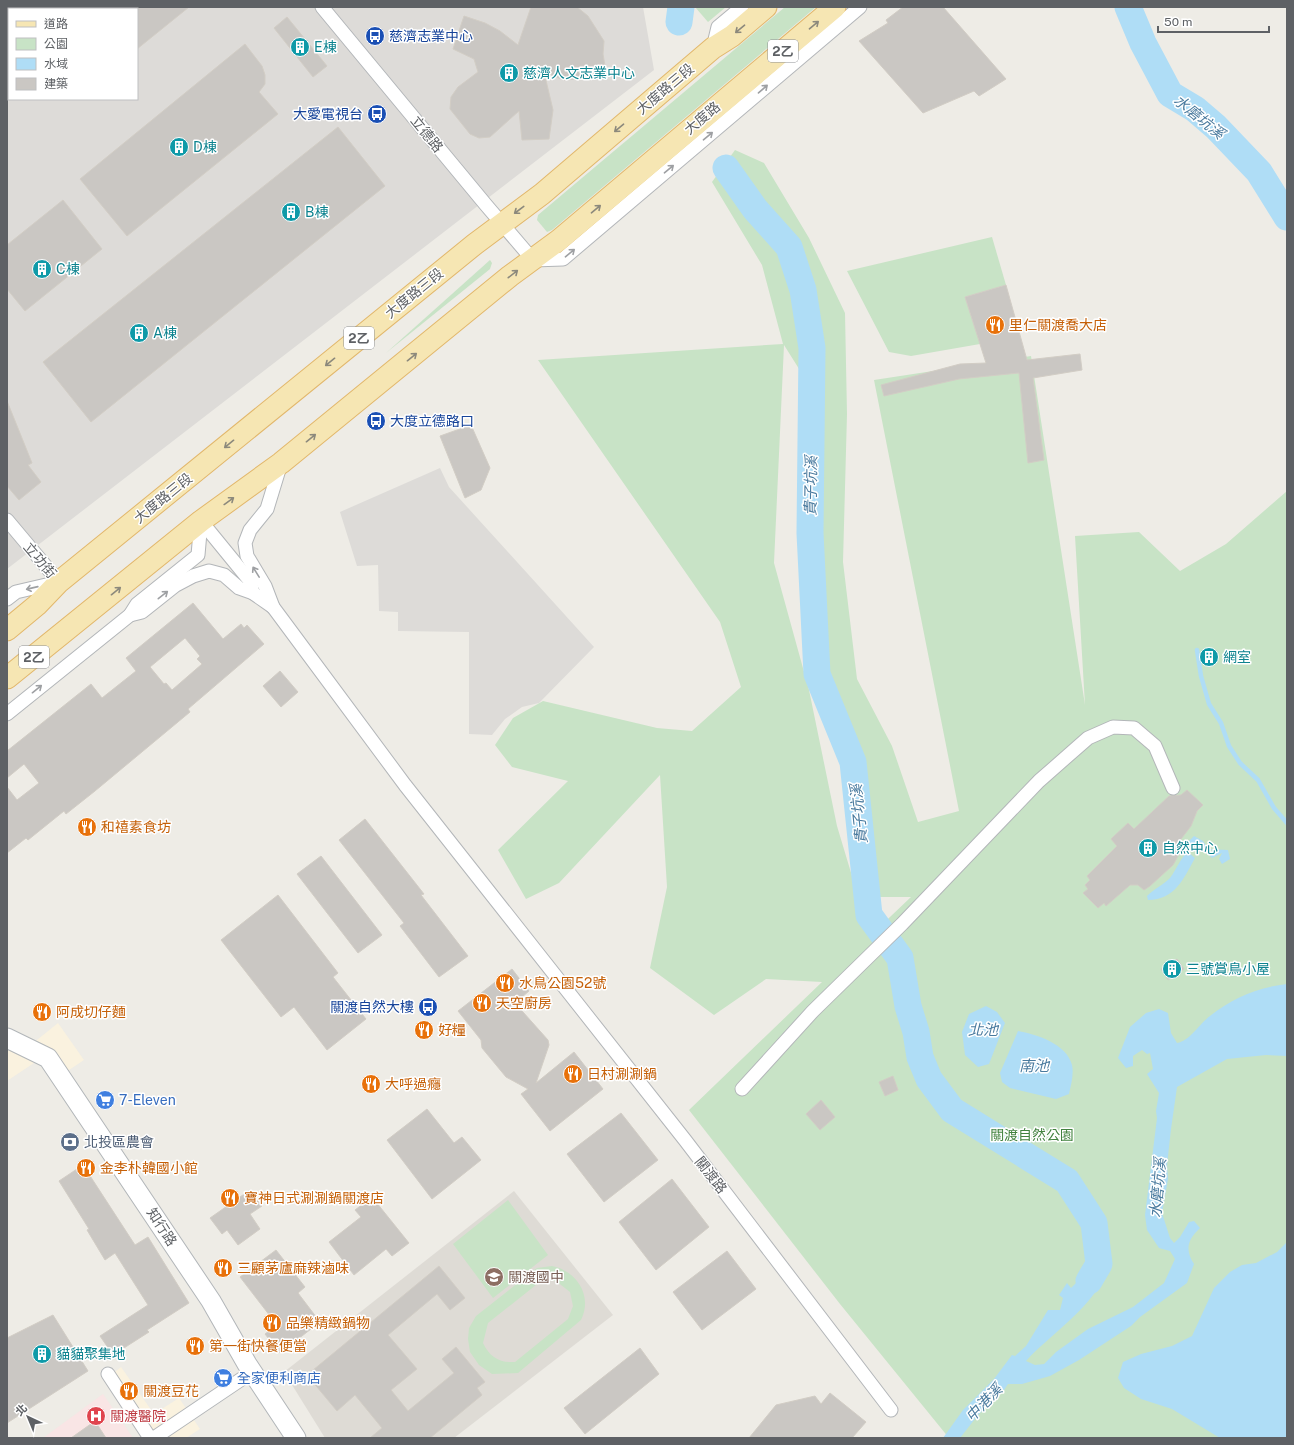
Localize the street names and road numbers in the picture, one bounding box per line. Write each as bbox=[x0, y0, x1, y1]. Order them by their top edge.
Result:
road number: 2乙 bbox=[768, 40, 798, 62]
street label: 大度路三段 bbox=[633, 60, 697, 118]
street label: 大度路 bbox=[681, 98, 723, 138]
street label: 立德路 bbox=[408, 113, 446, 155]
street label: 大度路三段 bbox=[382, 265, 446, 321]
road number: 2乙 bbox=[344, 327, 374, 349]
street label: 大度路三段 bbox=[131, 470, 195, 526]
street label: 立功街 bbox=[20, 539, 60, 581]
road number: 2乙 bbox=[19, 646, 49, 668]
street label: 關渡路 bbox=[692, 1154, 730, 1196]
street label: 知行路 bbox=[144, 1205, 180, 1249]

